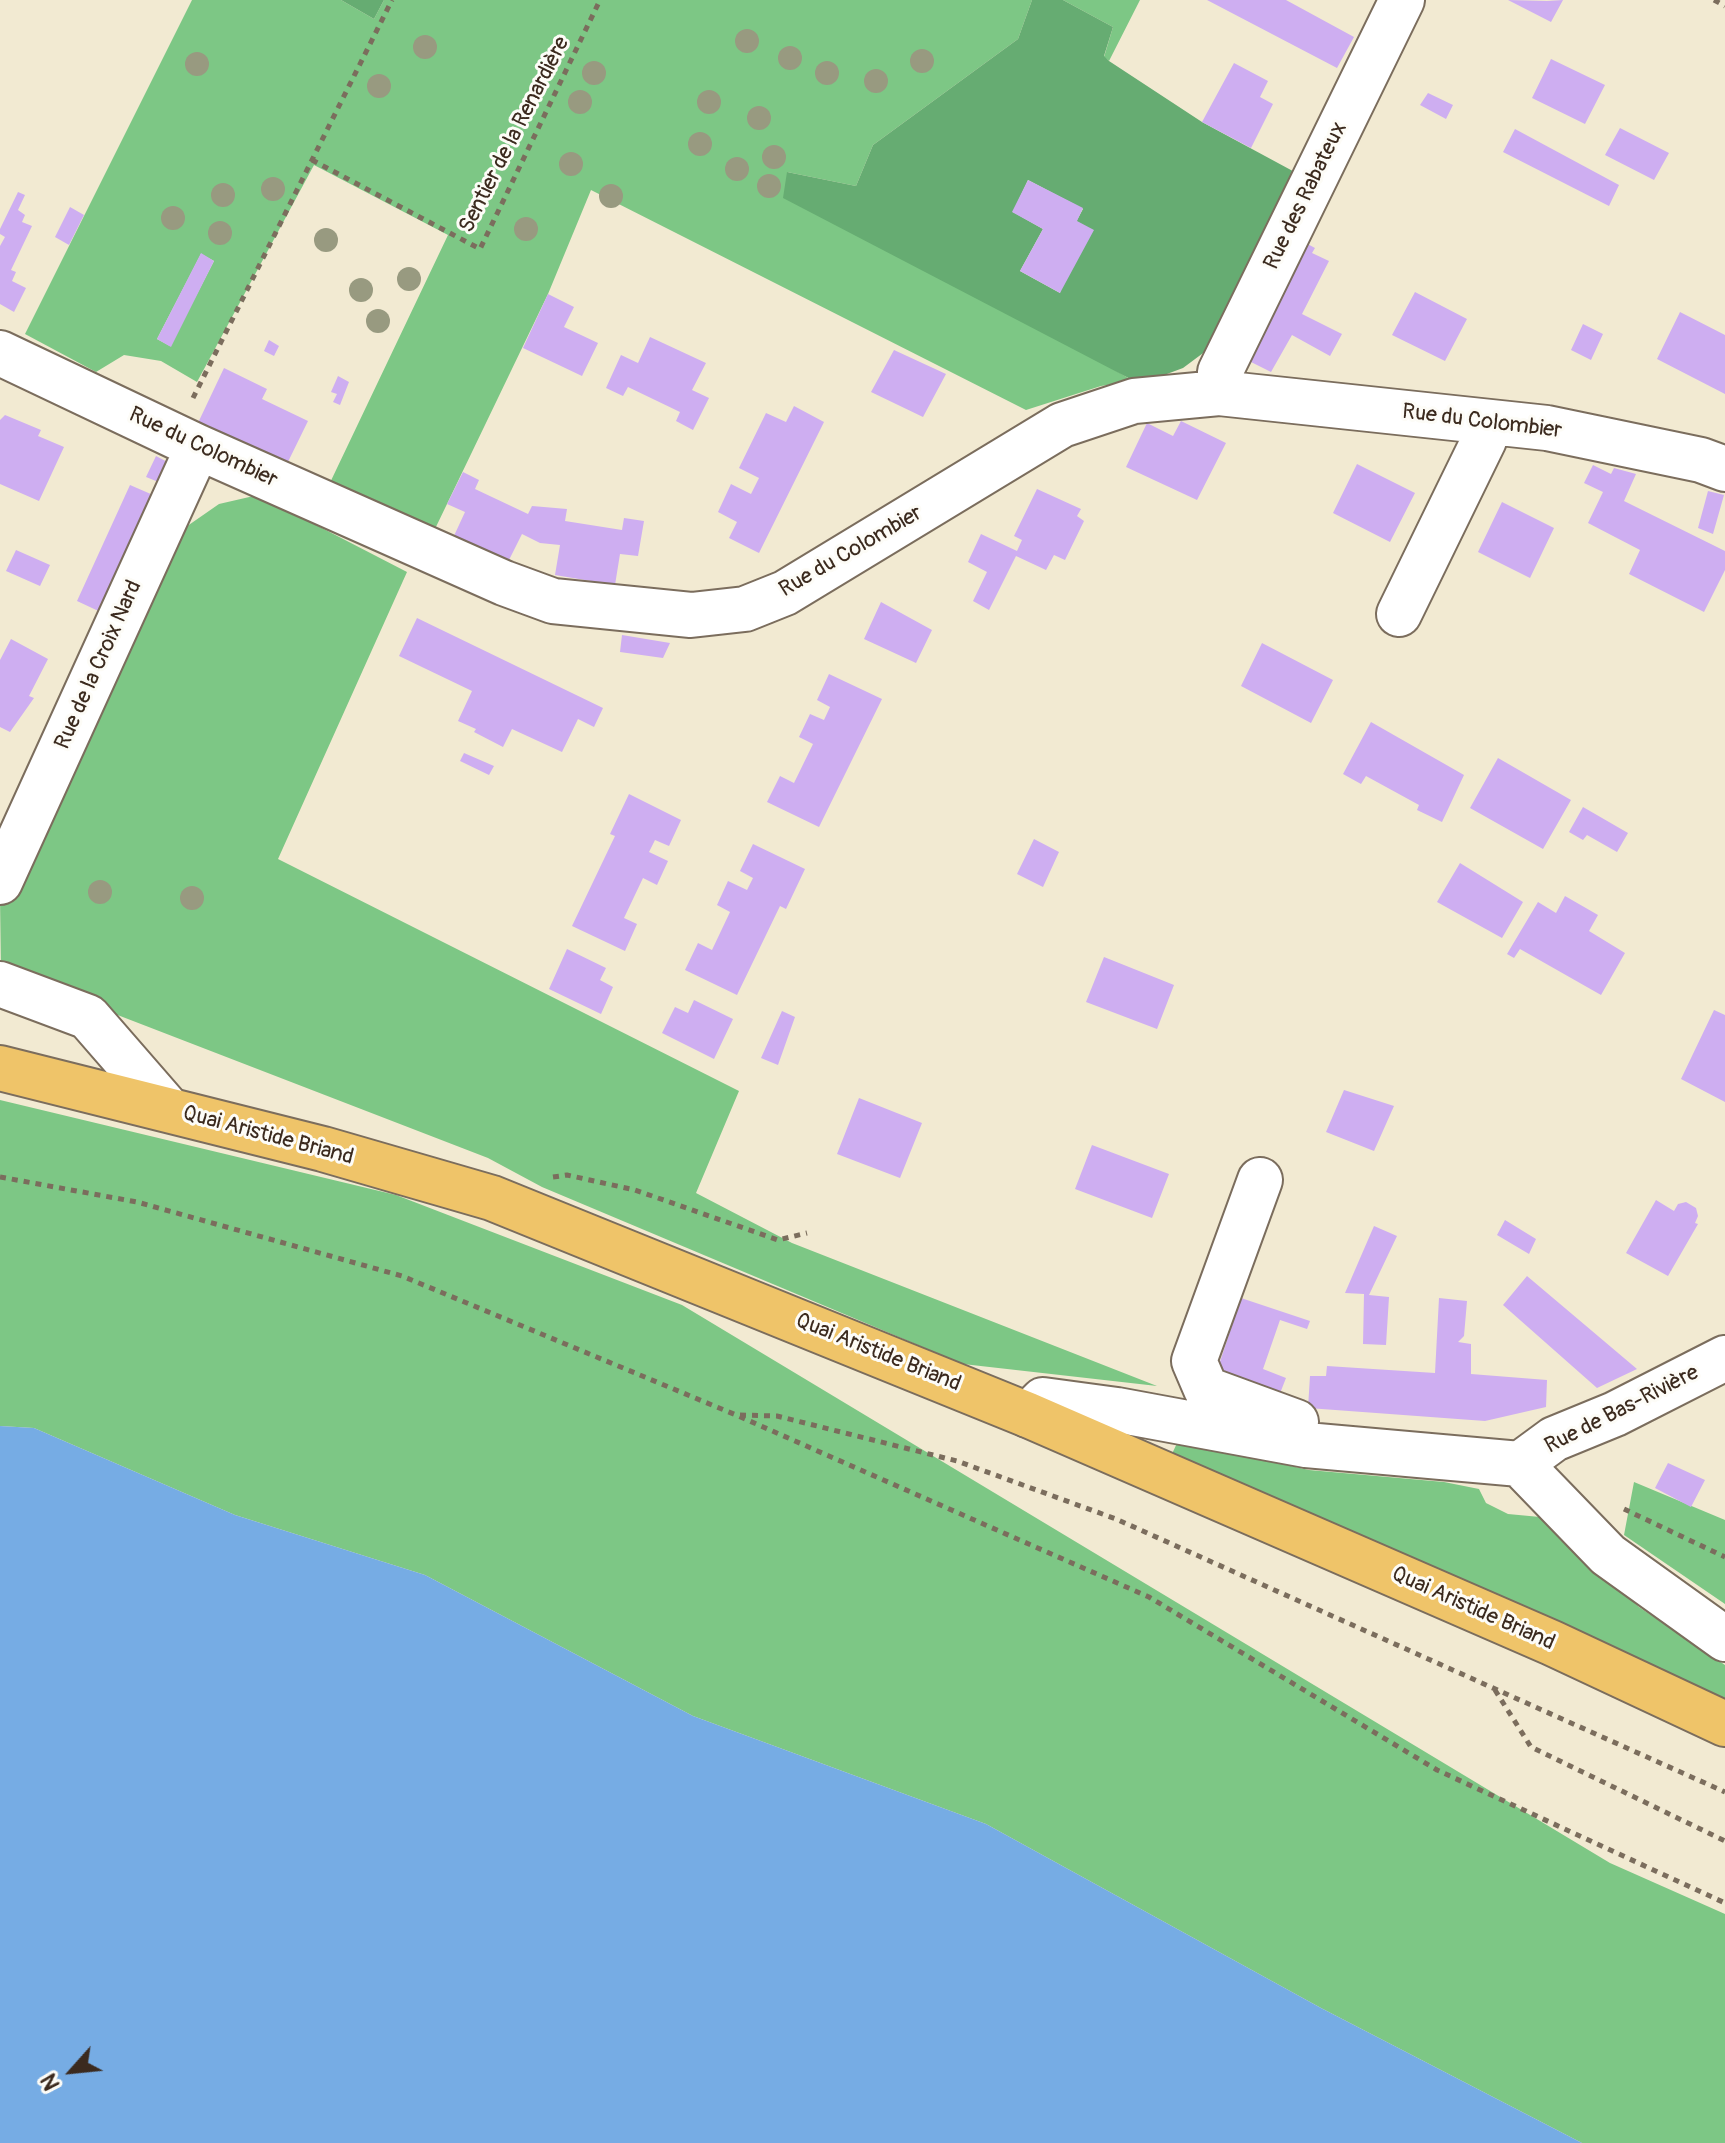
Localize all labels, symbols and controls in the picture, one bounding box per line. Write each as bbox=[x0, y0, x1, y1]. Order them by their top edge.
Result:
street label: Sentier de la Renardière bbox=[454, 33, 576, 237]
street label: Rue des Rabateux bbox=[1259, 118, 1353, 274]
street label: Rue du Colombier bbox=[1401, 399, 1563, 445]
street label: Rue du Colombier bbox=[125, 402, 281, 494]
street label: Rue du Colombier bbox=[775, 500, 927, 604]
street label: Rue de la Croix Nard bbox=[50, 576, 148, 754]
street label: Quai Aristide Briand bbox=[180, 1101, 356, 1171]
street label: Quai Aristide Briand bbox=[792, 1308, 964, 1398]
street label: Rue de Bas-Rivière bbox=[1541, 1360, 1703, 1460]
street label: Quai Aristide Briand bbox=[1387, 1561, 1559, 1657]
north arrow bbox=[32, 2031, 112, 2111]
text: N bbox=[35, 2069, 66, 2095]

